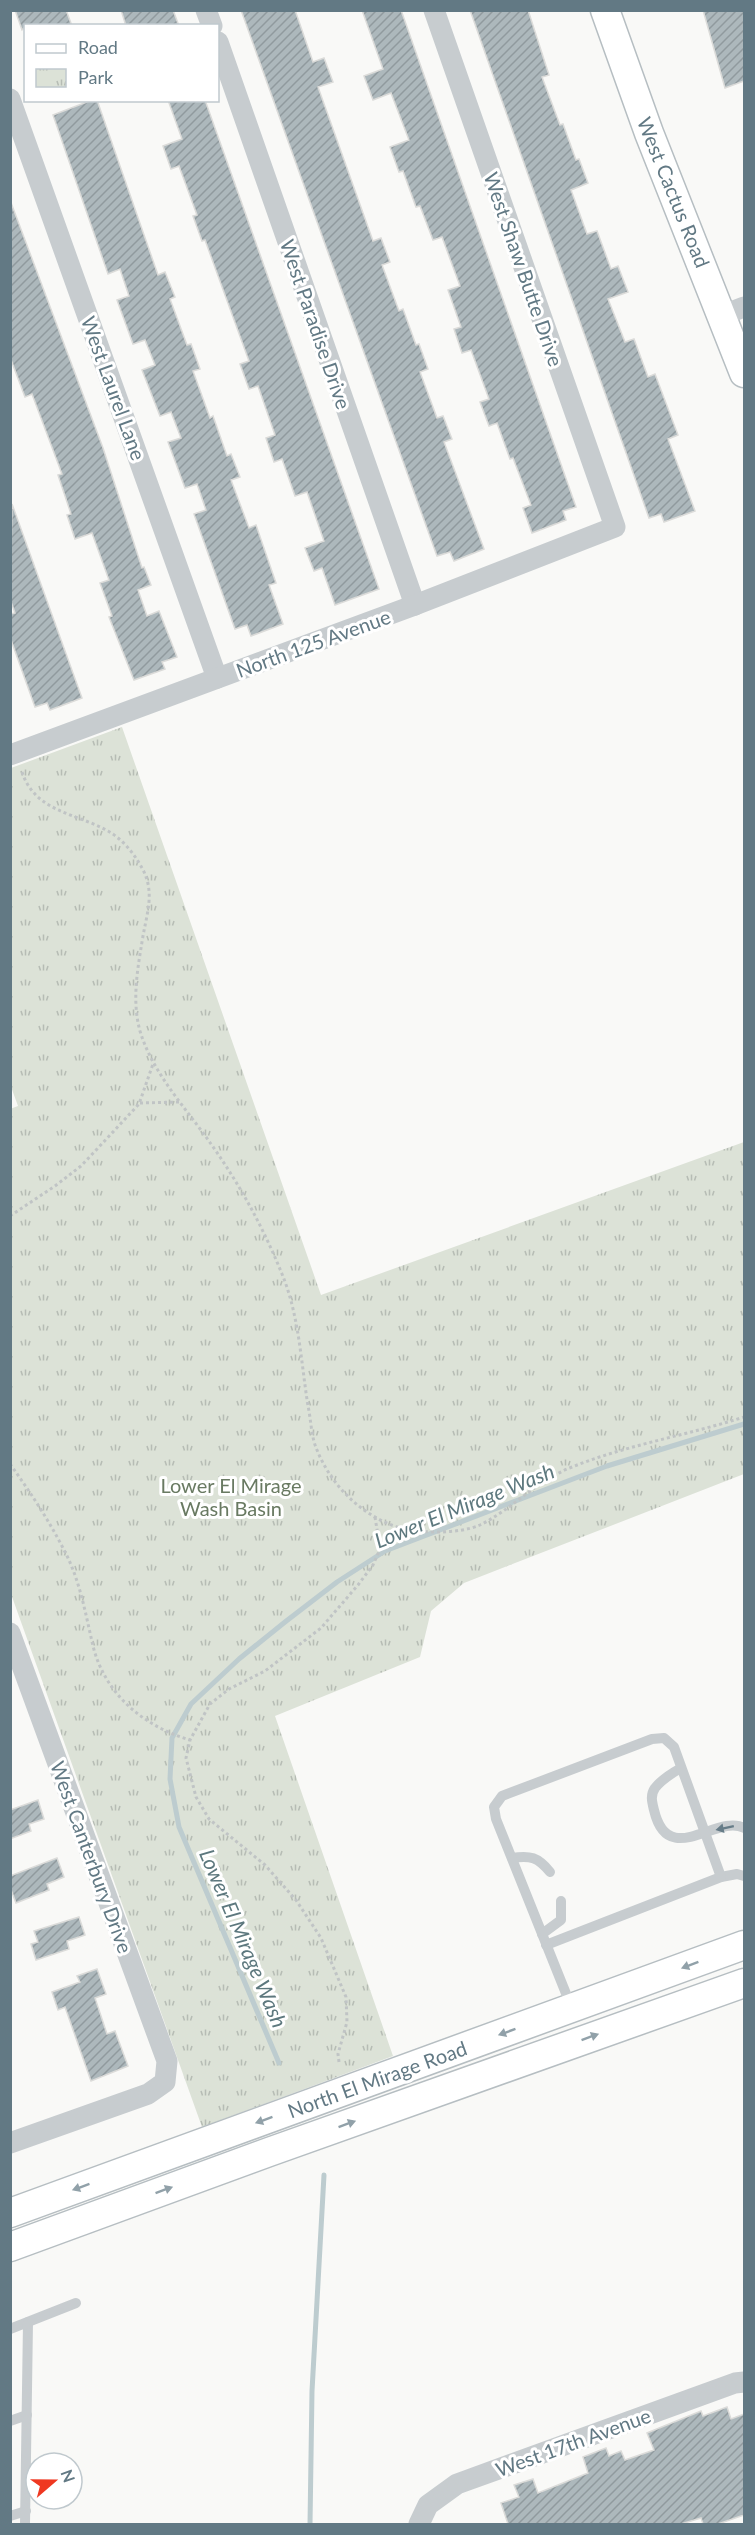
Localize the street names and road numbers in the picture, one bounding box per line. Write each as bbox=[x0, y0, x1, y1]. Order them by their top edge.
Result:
street label: West Cactus Road bbox=[633, 113, 715, 271]
street label: West Shaw Butte Drive bbox=[479, 169, 569, 369]
street label: West Paradise Drive bbox=[276, 236, 356, 412]
street label: West Laurel Lane bbox=[77, 313, 151, 463]
street label: North 125 Avenue bbox=[233, 604, 393, 682]
street label: West Canterbury Drive bbox=[46, 1758, 138, 1956]
street label: North El Mirage Road bbox=[284, 2035, 470, 2123]
street label: West 17th Avenue bbox=[492, 2403, 654, 2481]

